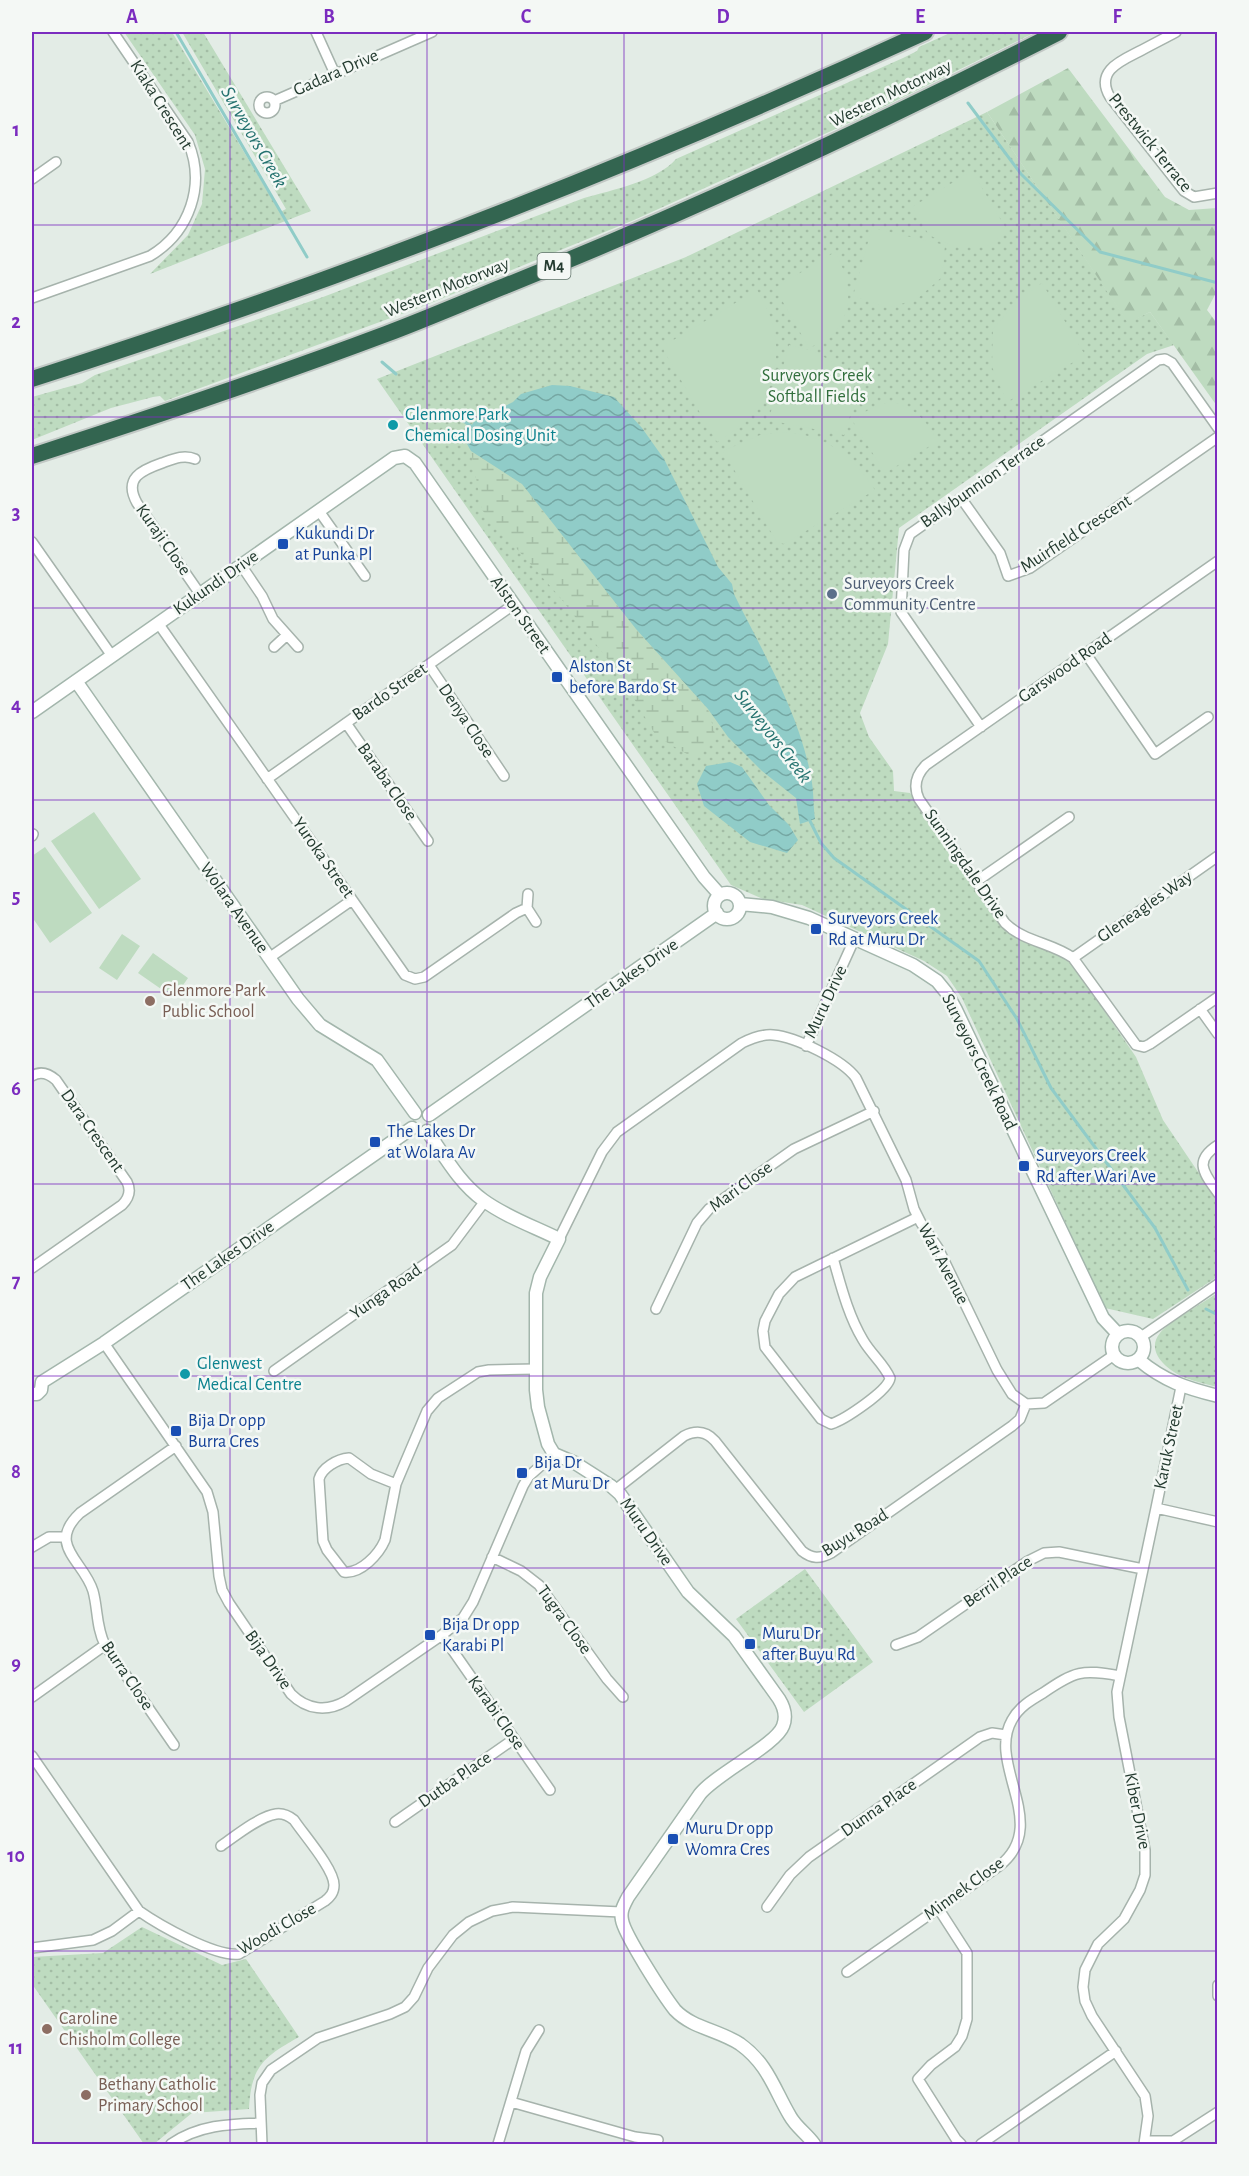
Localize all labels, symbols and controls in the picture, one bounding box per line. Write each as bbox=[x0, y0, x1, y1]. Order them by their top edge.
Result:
text: A bbox=[126, 7, 138, 27]
text: B bbox=[323, 7, 335, 27]
text: C bbox=[521, 7, 532, 27]
text: D bbox=[716, 7, 730, 27]
text: E bbox=[915, 7, 925, 27]
text: F bbox=[1112, 7, 1122, 27]
street label: Gadara Drive bbox=[291, 46, 381, 100]
street label: Kiaka Crescent bbox=[126, 57, 196, 153]
street label: Western Motorway bbox=[827, 57, 955, 131]
water label: Surveyors Creek bbox=[217, 83, 291, 191]
street label: Prestwick Terrace bbox=[1105, 90, 1195, 196]
text: 1 bbox=[12, 120, 20, 140]
road number: M4 bbox=[538, 253, 570, 279]
street label: Western Motorway bbox=[382, 255, 512, 321]
text: 2 bbox=[11, 312, 21, 332]
park label: Surveyors Creek Softball Fields bbox=[762, 367, 873, 406]
place label: Glenmore Park Chemical Dosing Unit bbox=[405, 406, 556, 445]
marker: Glenmore Park Chemical Dosing Unit bbox=[386, 418, 400, 432]
street label: Ballybunnion Terrace bbox=[917, 432, 1049, 532]
street label: Muirfield Crescent bbox=[1017, 491, 1135, 576]
street label: Kuraji Close bbox=[132, 501, 194, 579]
text: 3 bbox=[12, 503, 20, 523]
place label: Kukundi Dr at Punka Pl bbox=[295, 525, 375, 564]
marker: Kukundi Dr at Punka Pl bbox=[276, 537, 290, 551]
street label: Kukundi Drive bbox=[170, 547, 262, 619]
street label: Alston Street bbox=[487, 573, 553, 657]
place label: Surveyors Creek Community Centre bbox=[844, 575, 976, 614]
marker: Surveyors Creek Community Centre bbox=[825, 587, 839, 601]
street label: Garswood Road bbox=[1015, 629, 1115, 707]
place label: Alston St before Bardo St bbox=[569, 658, 677, 697]
street label: Bardo Street bbox=[349, 660, 431, 724]
marker: Alston St before Bardo St bbox=[550, 670, 564, 684]
street label: Denya Close bbox=[435, 681, 497, 761]
water label: Surveyors Creek bbox=[730, 685, 816, 787]
text: 4 bbox=[11, 695, 21, 715]
street label: Baraba Close bbox=[354, 740, 420, 824]
street label: Sunningdale Drive bbox=[921, 806, 1009, 922]
street label: Yuroka Street bbox=[289, 815, 357, 902]
street label: Wolara Avenue bbox=[196, 859, 272, 957]
street label: Gleneagles Way bbox=[1094, 868, 1196, 946]
text: 5 bbox=[12, 887, 20, 907]
place label: Surveyors Creek Rd at Muru Dr bbox=[828, 910, 939, 949]
marker: Surveyors Creek Rd at Muru Dr bbox=[809, 922, 823, 936]
street label: The Lakes Drive bbox=[582, 936, 682, 1012]
street label: Muru Drive bbox=[801, 963, 851, 1041]
place label: Glenmore Park Public School bbox=[162, 982, 266, 1021]
street label: Surveyors Creek Road bbox=[938, 991, 1020, 1133]
marker: Glenmore Park Public School bbox=[143, 994, 157, 1008]
text: 6 bbox=[11, 1079, 21, 1099]
street label: Dara Crescent bbox=[57, 1086, 127, 1176]
place label: The Lakes Dr at Wolara Av bbox=[387, 1123, 476, 1162]
marker: The Lakes Dr at Wolara Av bbox=[368, 1135, 382, 1149]
place label: Surveyors Creek Rd after Wari Ave bbox=[1036, 1147, 1156, 1186]
street label: Mari Close bbox=[706, 1158, 776, 1216]
marker: Surveyors Creek Rd after Wari Ave bbox=[1017, 1159, 1031, 1173]
street label: The Lakes Drive bbox=[178, 1218, 278, 1294]
street label: Wari Avenue bbox=[914, 1221, 972, 1307]
street label: Yunga Road bbox=[347, 1261, 425, 1323]
text: 7 bbox=[12, 1271, 21, 1291]
place label: Glenwest Medical Centre bbox=[197, 1355, 302, 1394]
marker: Glenwest Medical Centre bbox=[178, 1367, 192, 1381]
street label: Karuk Street bbox=[1151, 1403, 1187, 1491]
place label: Bija Dr opp Burra Cres bbox=[188, 1412, 266, 1451]
marker: Bija Dr opp Burra Cres bbox=[169, 1424, 183, 1438]
place label: Bija Dr at Muru Dr bbox=[534, 1454, 609, 1493]
text: 8 bbox=[11, 1462, 21, 1482]
marker: Bija Dr at Muru Dr bbox=[515, 1466, 529, 1480]
street label: Muru Drive bbox=[616, 1495, 676, 1569]
street label: Buyu Road bbox=[819, 1506, 891, 1560]
street label: Berril Place bbox=[960, 1553, 1036, 1611]
street label: Tugra Close bbox=[533, 1582, 595, 1658]
place label: Bija Dr opp Karabi Pl bbox=[442, 1616, 520, 1655]
place label: Muru Dr after Buyu Rd bbox=[762, 1625, 855, 1664]
street label: Bija Drive bbox=[241, 1627, 295, 1693]
marker: Bija Dr opp Karabi Pl bbox=[423, 1628, 437, 1642]
marker: Muru Dr after Buyu Rd bbox=[743, 1637, 757, 1651]
street label: Burra Close bbox=[97, 1638, 157, 1714]
text: 9 bbox=[11, 1654, 21, 1674]
street label: Karabi Close bbox=[464, 1673, 528, 1753]
street label: Dutba Place bbox=[415, 1748, 495, 1812]
street label: Kiber Drive bbox=[1121, 1771, 1153, 1851]
street label: Dunna Place bbox=[838, 1775, 920, 1841]
place label: Muru Dr opp Womra Cres bbox=[685, 1820, 773, 1859]
marker: Muru Dr opp Womra Cres bbox=[666, 1832, 680, 1846]
text: 10 bbox=[7, 1846, 25, 1866]
street label: Minnek Close bbox=[921, 1854, 1007, 1924]
street label: Woodi Close bbox=[235, 1899, 319, 1959]
place label: Caroline Chisholm College bbox=[59, 2010, 181, 2049]
marker: Caroline Chisholm College bbox=[40, 2022, 54, 2036]
text: 11 bbox=[9, 2038, 23, 2058]
place label: Bethany Catholic Primary School bbox=[98, 2076, 216, 2115]
marker: Bethany Catholic Primary School bbox=[79, 2088, 93, 2102]

